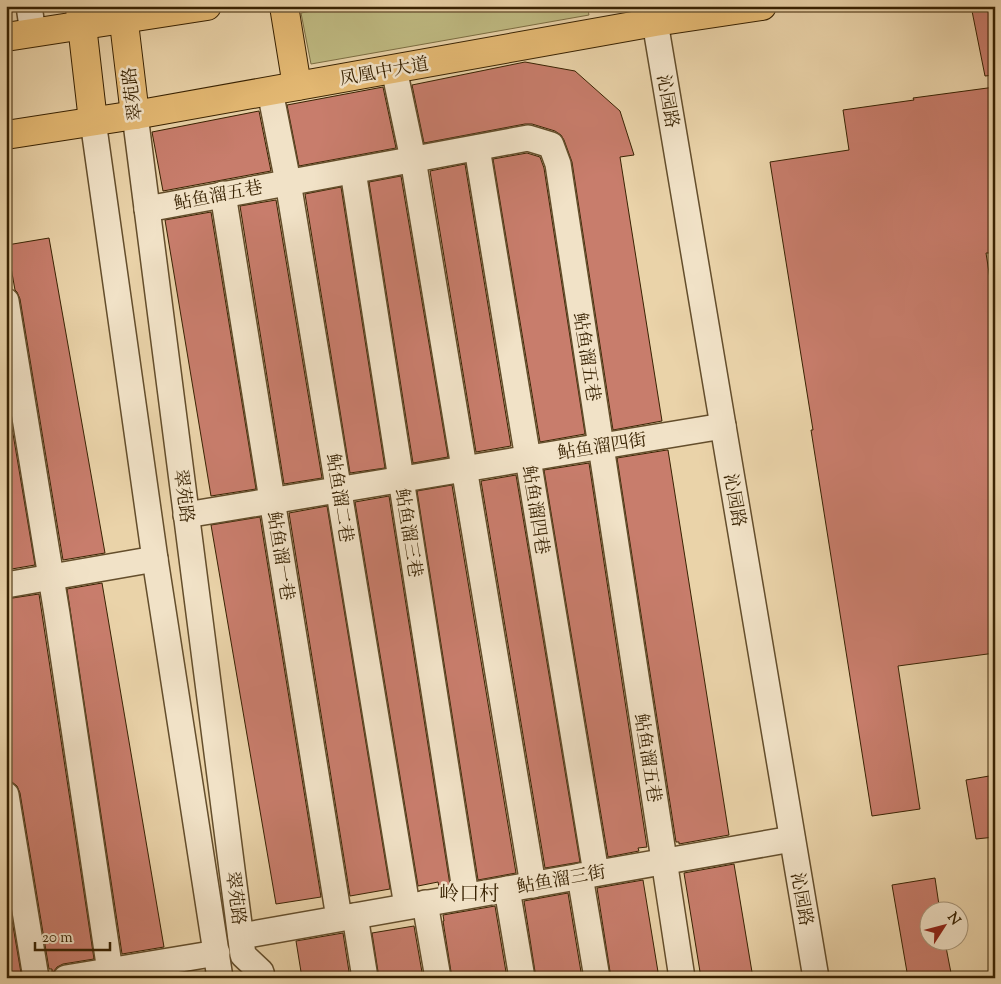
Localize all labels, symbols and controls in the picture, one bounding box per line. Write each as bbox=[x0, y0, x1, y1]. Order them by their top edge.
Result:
street label: 凤凰中大道 bbox=[338, 52, 431, 94]
street label: 翠苑路 bbox=[118, 65, 150, 122]
street label: 沁园路 bbox=[649, 73, 684, 130]
street label: 鲇鱼溜五巷 bbox=[172, 176, 265, 218]
street label: 鲇鱼溜五巷 bbox=[565, 311, 605, 404]
street label: 鲇鱼溜四街 bbox=[556, 428, 649, 468]
street label: 鲇鱼溜二巷 bbox=[318, 452, 358, 545]
street label: 鲇鱼溜四巷 bbox=[514, 464, 554, 557]
street label: 翠苑路 bbox=[166, 468, 198, 525]
street label: 沁园路 bbox=[716, 472, 751, 529]
street label: 鲇鱼溜三巷 bbox=[387, 487, 427, 580]
street label: 鲇鱼溜一巷 bbox=[259, 510, 299, 603]
street label: 鲇鱼溜五巷 bbox=[626, 712, 666, 805]
street label: 鲇鱼溜三街 bbox=[515, 860, 608, 902]
street label: 翠苑路 bbox=[218, 870, 250, 927]
street label: 沁园路 bbox=[783, 871, 818, 928]
district label: 岭口村 bbox=[439, 881, 499, 910]
north arrow bbox=[918, 902, 968, 952]
text: N bbox=[942, 909, 964, 930]
scale bar bbox=[35, 919, 110, 951]
text: 20 m bbox=[42, 928, 73, 949]

